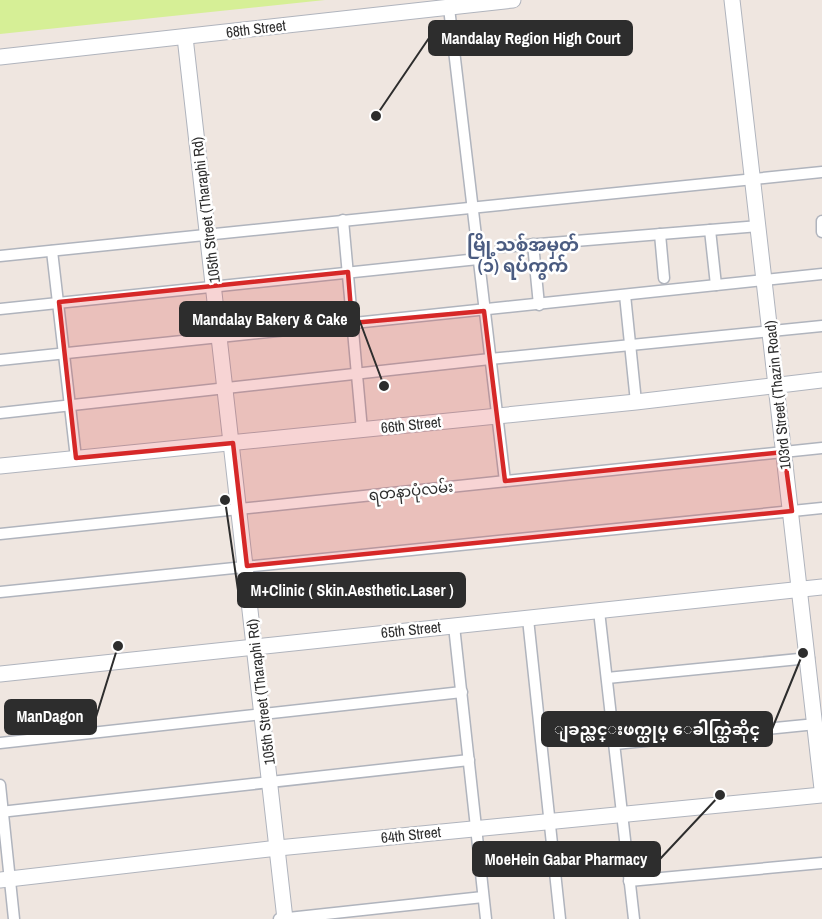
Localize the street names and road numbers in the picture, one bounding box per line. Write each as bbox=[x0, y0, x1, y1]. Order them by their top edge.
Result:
street label: 68th Street bbox=[225, 14, 288, 43]
street label: 105th Street (Tharaphi Rd) bbox=[186, 136, 225, 284]
street label: 103rd Street (Thazin Road) bbox=[759, 319, 796, 471]
street label: 66th Street bbox=[380, 411, 443, 438]
street label: ရတနာပုံလမ်း bbox=[368, 476, 454, 507]
street label: 65th Street bbox=[380, 616, 443, 643]
street label: 105th Street (Tharaphi Rd) bbox=[241, 618, 280, 766]
street label: 64th Street bbox=[380, 821, 443, 848]

